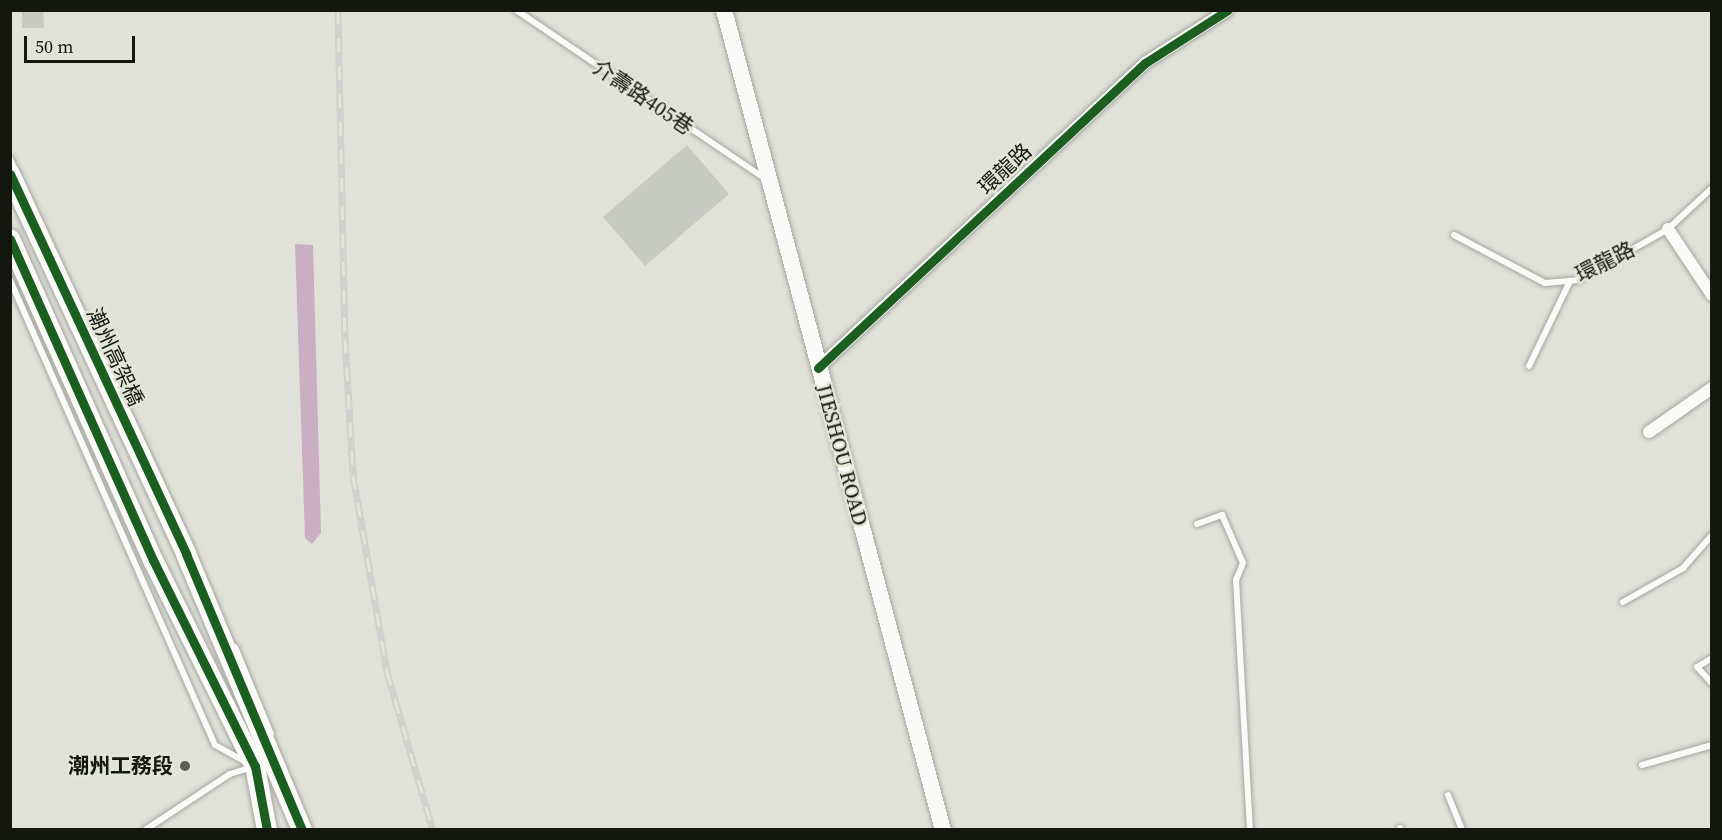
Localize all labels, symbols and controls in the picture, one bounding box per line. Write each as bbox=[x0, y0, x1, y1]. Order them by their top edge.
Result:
scale bar bbox=[27, 24, 138, 62]
text: 50 m bbox=[35, 34, 73, 59]
street label: 介壽路405巷 bbox=[588, 54, 698, 140]
street label: 環龍路 bbox=[973, 138, 1037, 200]
street label: 環龍路 bbox=[1571, 236, 1639, 288]
street label: 潮州高架橋 bbox=[81, 304, 149, 410]
street label: JIESHOU ROAD bbox=[811, 382, 873, 528]
place label: 潮州工務段 bbox=[68, 753, 173, 779]
marker: 潮州工務段 bbox=[178, 759, 192, 773]

